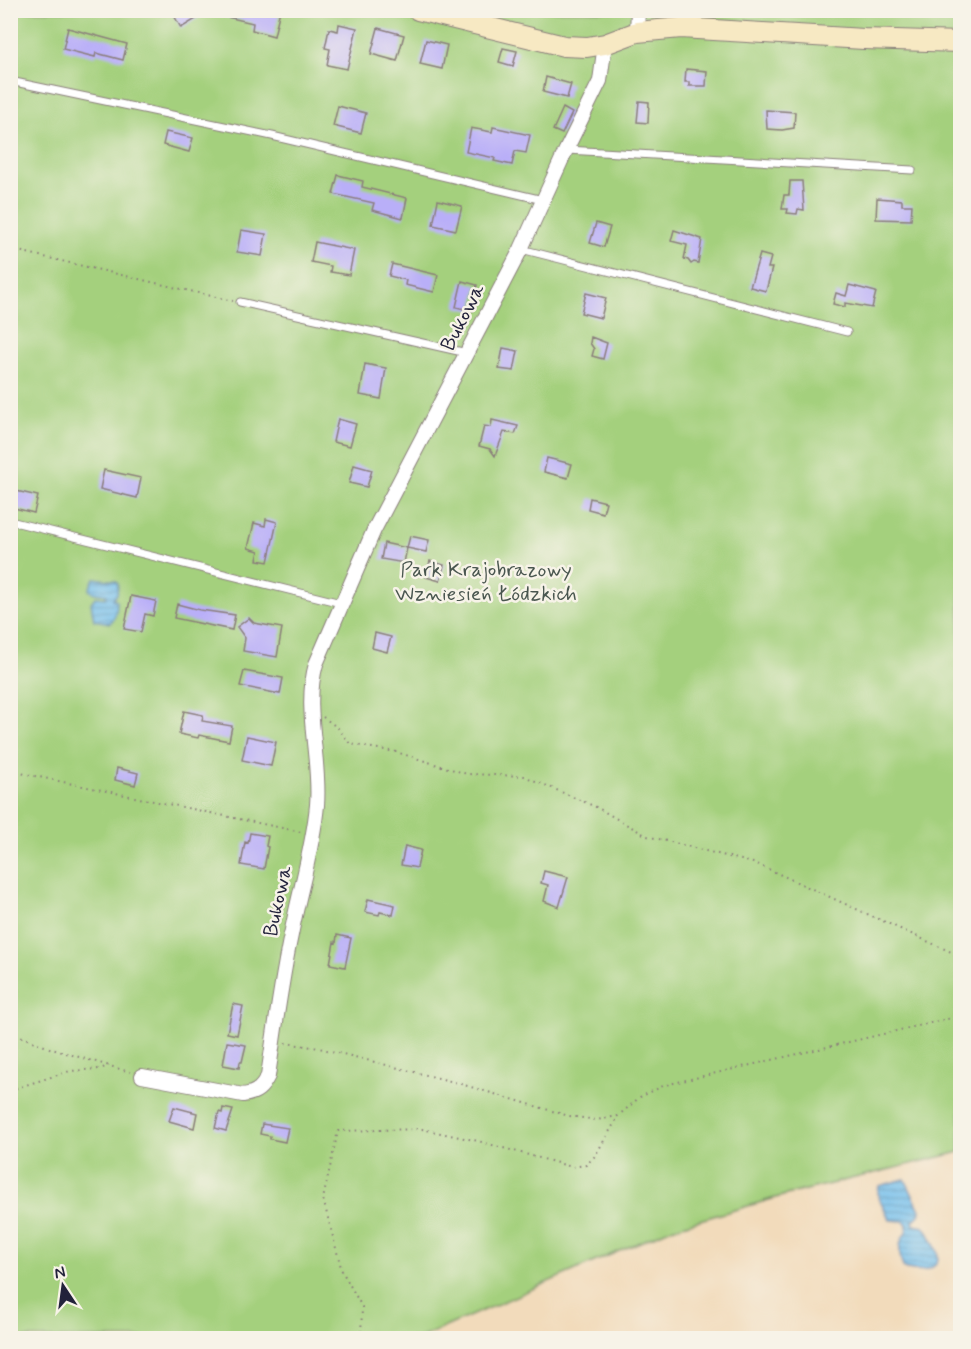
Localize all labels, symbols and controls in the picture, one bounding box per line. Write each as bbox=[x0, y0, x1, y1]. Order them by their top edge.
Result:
street label: Bukowa bbox=[434, 279, 492, 356]
park label: Park Krajobrazowy Wzniesień Łódzkich bbox=[395, 556, 577, 608]
street label: Bukowa bbox=[257, 863, 299, 939]
north arrow bbox=[33, 1256, 93, 1316]
text: N bbox=[52, 1261, 68, 1284]

